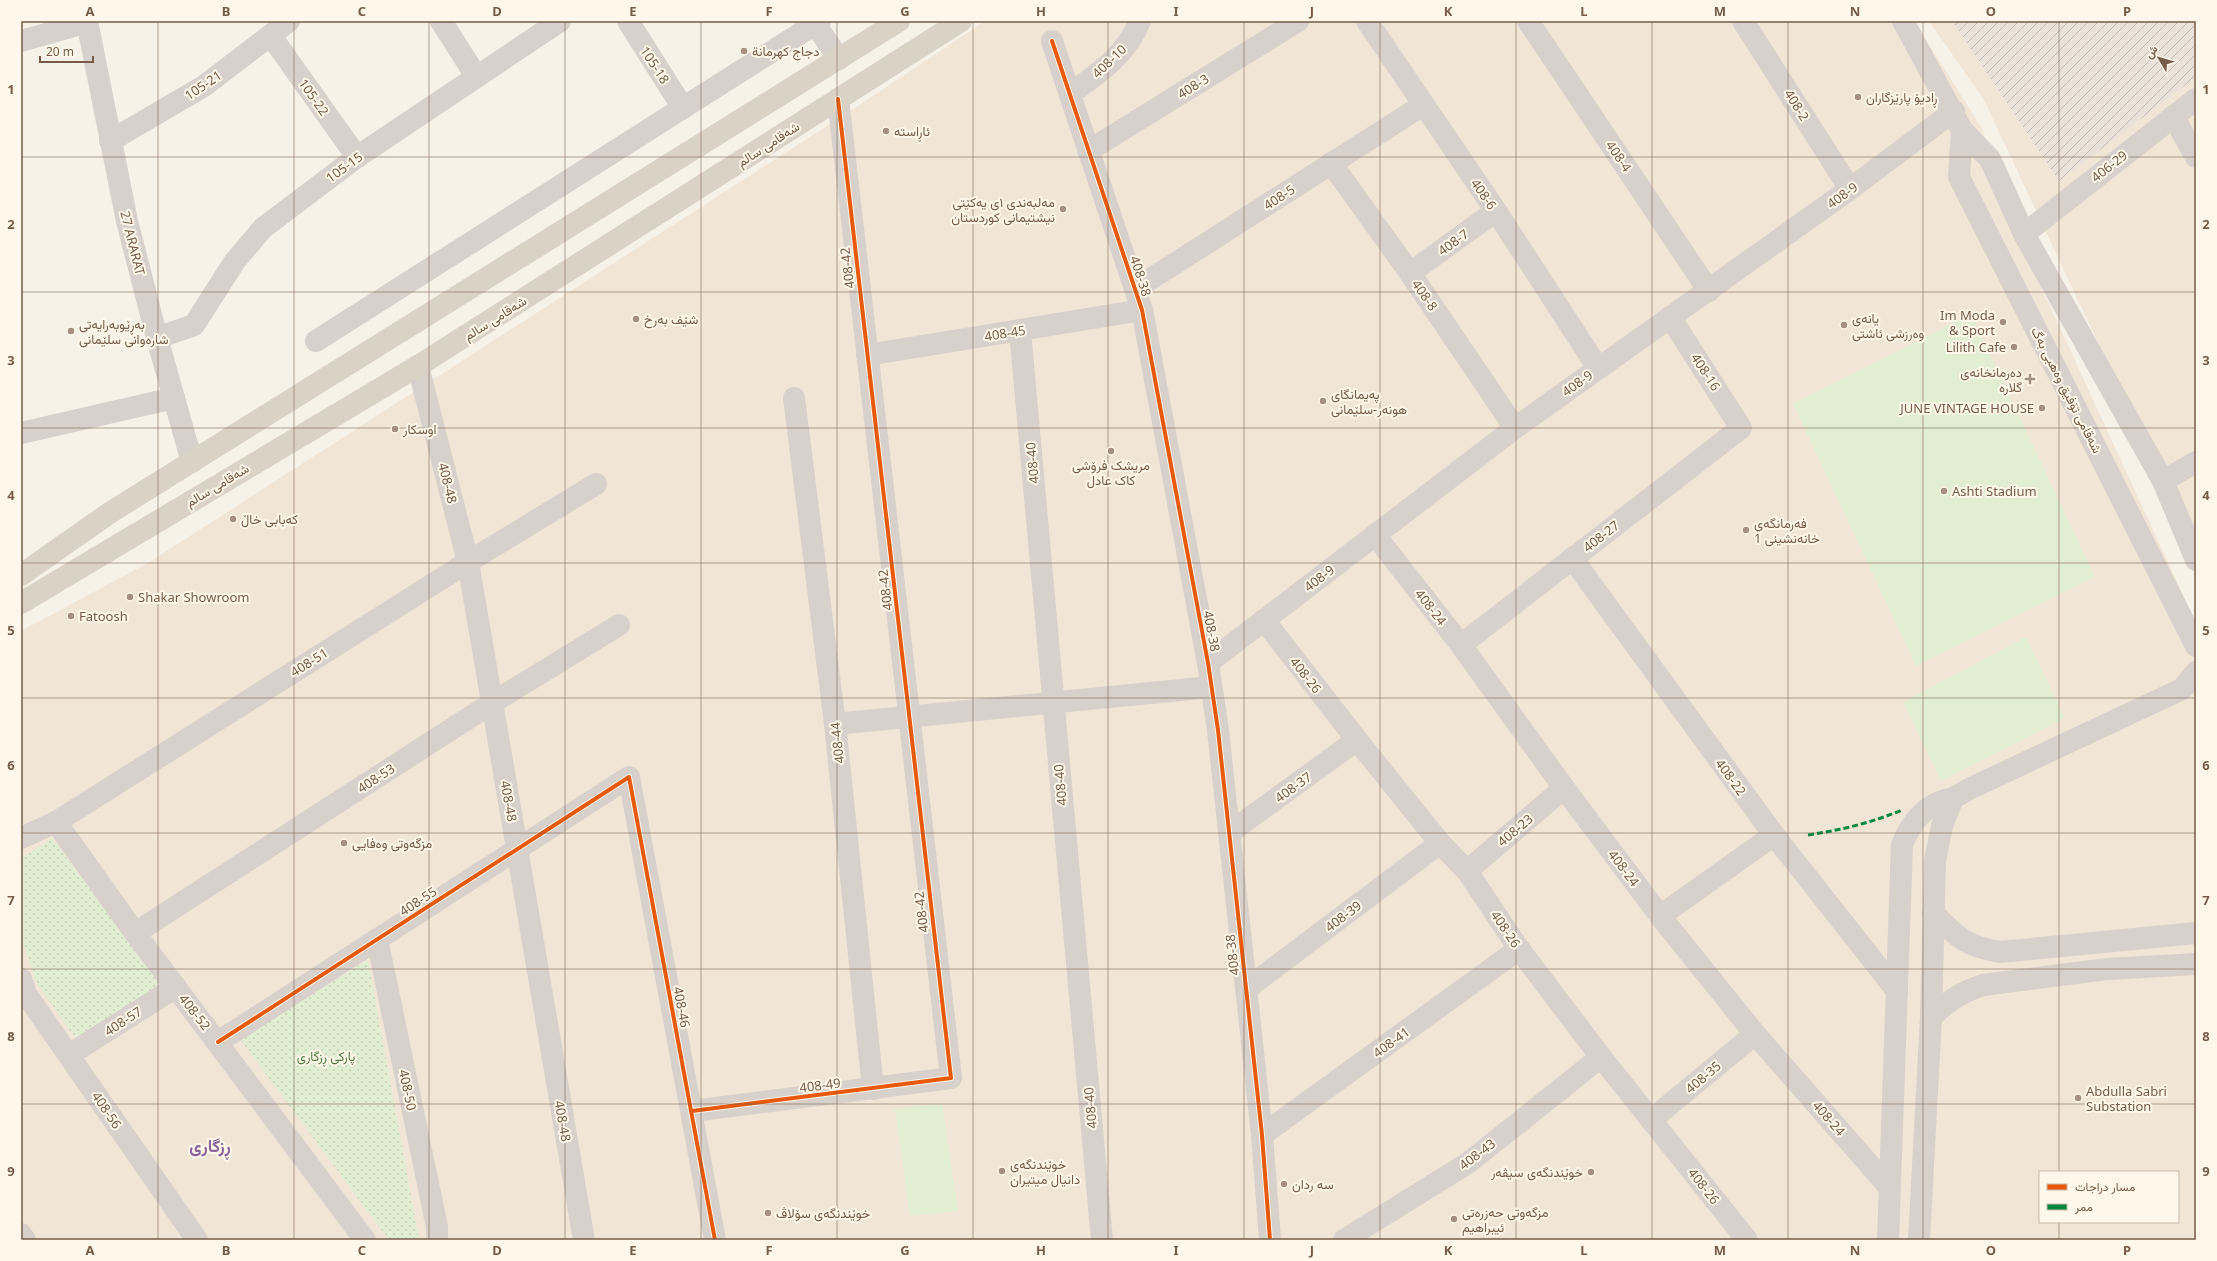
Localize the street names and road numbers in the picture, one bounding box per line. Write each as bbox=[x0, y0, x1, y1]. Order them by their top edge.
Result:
street label: 408-10 bbox=[1088, 40, 1130, 82]
street label: 105-18 bbox=[636, 43, 674, 87]
street label: 105-21 bbox=[181, 66, 225, 104]
street label: 408-3 bbox=[1174, 69, 1212, 103]
street label: 105-22 bbox=[295, 75, 333, 119]
street label: 408-2 bbox=[1780, 86, 1814, 124]
street label: شەقامی سالم bbox=[733, 117, 803, 171]
street label: 408-4 bbox=[1602, 137, 1636, 176]
street label: 406-29 bbox=[2087, 146, 2131, 186]
street label: 105-15 bbox=[322, 148, 366, 186]
street label: 408-6 bbox=[1467, 175, 1501, 213]
street label: 408-9 bbox=[1823, 178, 1861, 212]
street label: 408-5 bbox=[1260, 180, 1298, 214]
street label: 27 ARARAT bbox=[116, 209, 150, 278]
street label: 408-7 bbox=[1434, 225, 1472, 259]
street label: 408-42 bbox=[836, 246, 858, 290]
street label: 408-38 bbox=[1126, 254, 1156, 298]
street label: 408-8 bbox=[1408, 276, 1442, 314]
street label: شەقامی سالم bbox=[460, 292, 530, 344]
street label: 408-45 bbox=[983, 321, 1027, 345]
street label: شەقامی تۆفیق وەهبی بەگ bbox=[2027, 324, 2107, 456]
street label: 408-16 bbox=[1687, 350, 1725, 394]
street label: 408-9 bbox=[1558, 366, 1596, 400]
street label: 408-40 bbox=[1021, 442, 1043, 484]
street label: شەقامی سالم bbox=[182, 459, 252, 511]
street label: 408-48 bbox=[434, 461, 462, 505]
street label: 408-27 bbox=[1579, 516, 1623, 556]
street label: 408-9 bbox=[1300, 561, 1338, 595]
street label: 408-42 bbox=[874, 568, 896, 612]
street label: 408-24 bbox=[1411, 585, 1451, 629]
street label: 408-38 bbox=[1199, 609, 1225, 653]
street label: 408-51 bbox=[287, 643, 331, 681]
street label: 408-26 bbox=[1286, 653, 1326, 697]
street label: 408-44 bbox=[826, 721, 848, 765]
street label: 408-22 bbox=[1712, 755, 1750, 799]
street label: 408-53 bbox=[354, 759, 398, 797]
street label: 408-40 bbox=[1049, 764, 1071, 806]
street label: 408-37 bbox=[1271, 768, 1315, 806]
street label: 408-48 bbox=[497, 779, 521, 823]
street label: 408-23 bbox=[1493, 810, 1537, 850]
street label: 408-24 bbox=[1604, 846, 1644, 890]
street label: 408-55 bbox=[396, 882, 440, 920]
street label: 408-42 bbox=[910, 890, 932, 934]
street label: 408-39 bbox=[1321, 896, 1365, 936]
street label: 408-26 bbox=[1487, 907, 1525, 951]
street label: 408-38 bbox=[1221, 933, 1243, 977]
street label: 408-46 bbox=[669, 985, 695, 1029]
street label: 408-52 bbox=[175, 990, 215, 1034]
street label: 408-57 bbox=[101, 1002, 145, 1040]
street label: 408-41 bbox=[1369, 1023, 1413, 1061]
street label: 408-35 bbox=[1681, 1057, 1725, 1097]
street label: 408-50 bbox=[395, 1068, 421, 1112]
street label: 408-49 bbox=[798, 1074, 842, 1096]
street label: 408-40 bbox=[1079, 1087, 1101, 1129]
street label: 408-56 bbox=[88, 1088, 126, 1132]
street label: 408-24 bbox=[1809, 1096, 1850, 1140]
street label: 408-48 bbox=[551, 1099, 575, 1143]
street label: 408-43 bbox=[1455, 1134, 1499, 1174]
street label: 408-26 bbox=[1684, 1164, 1724, 1208]

